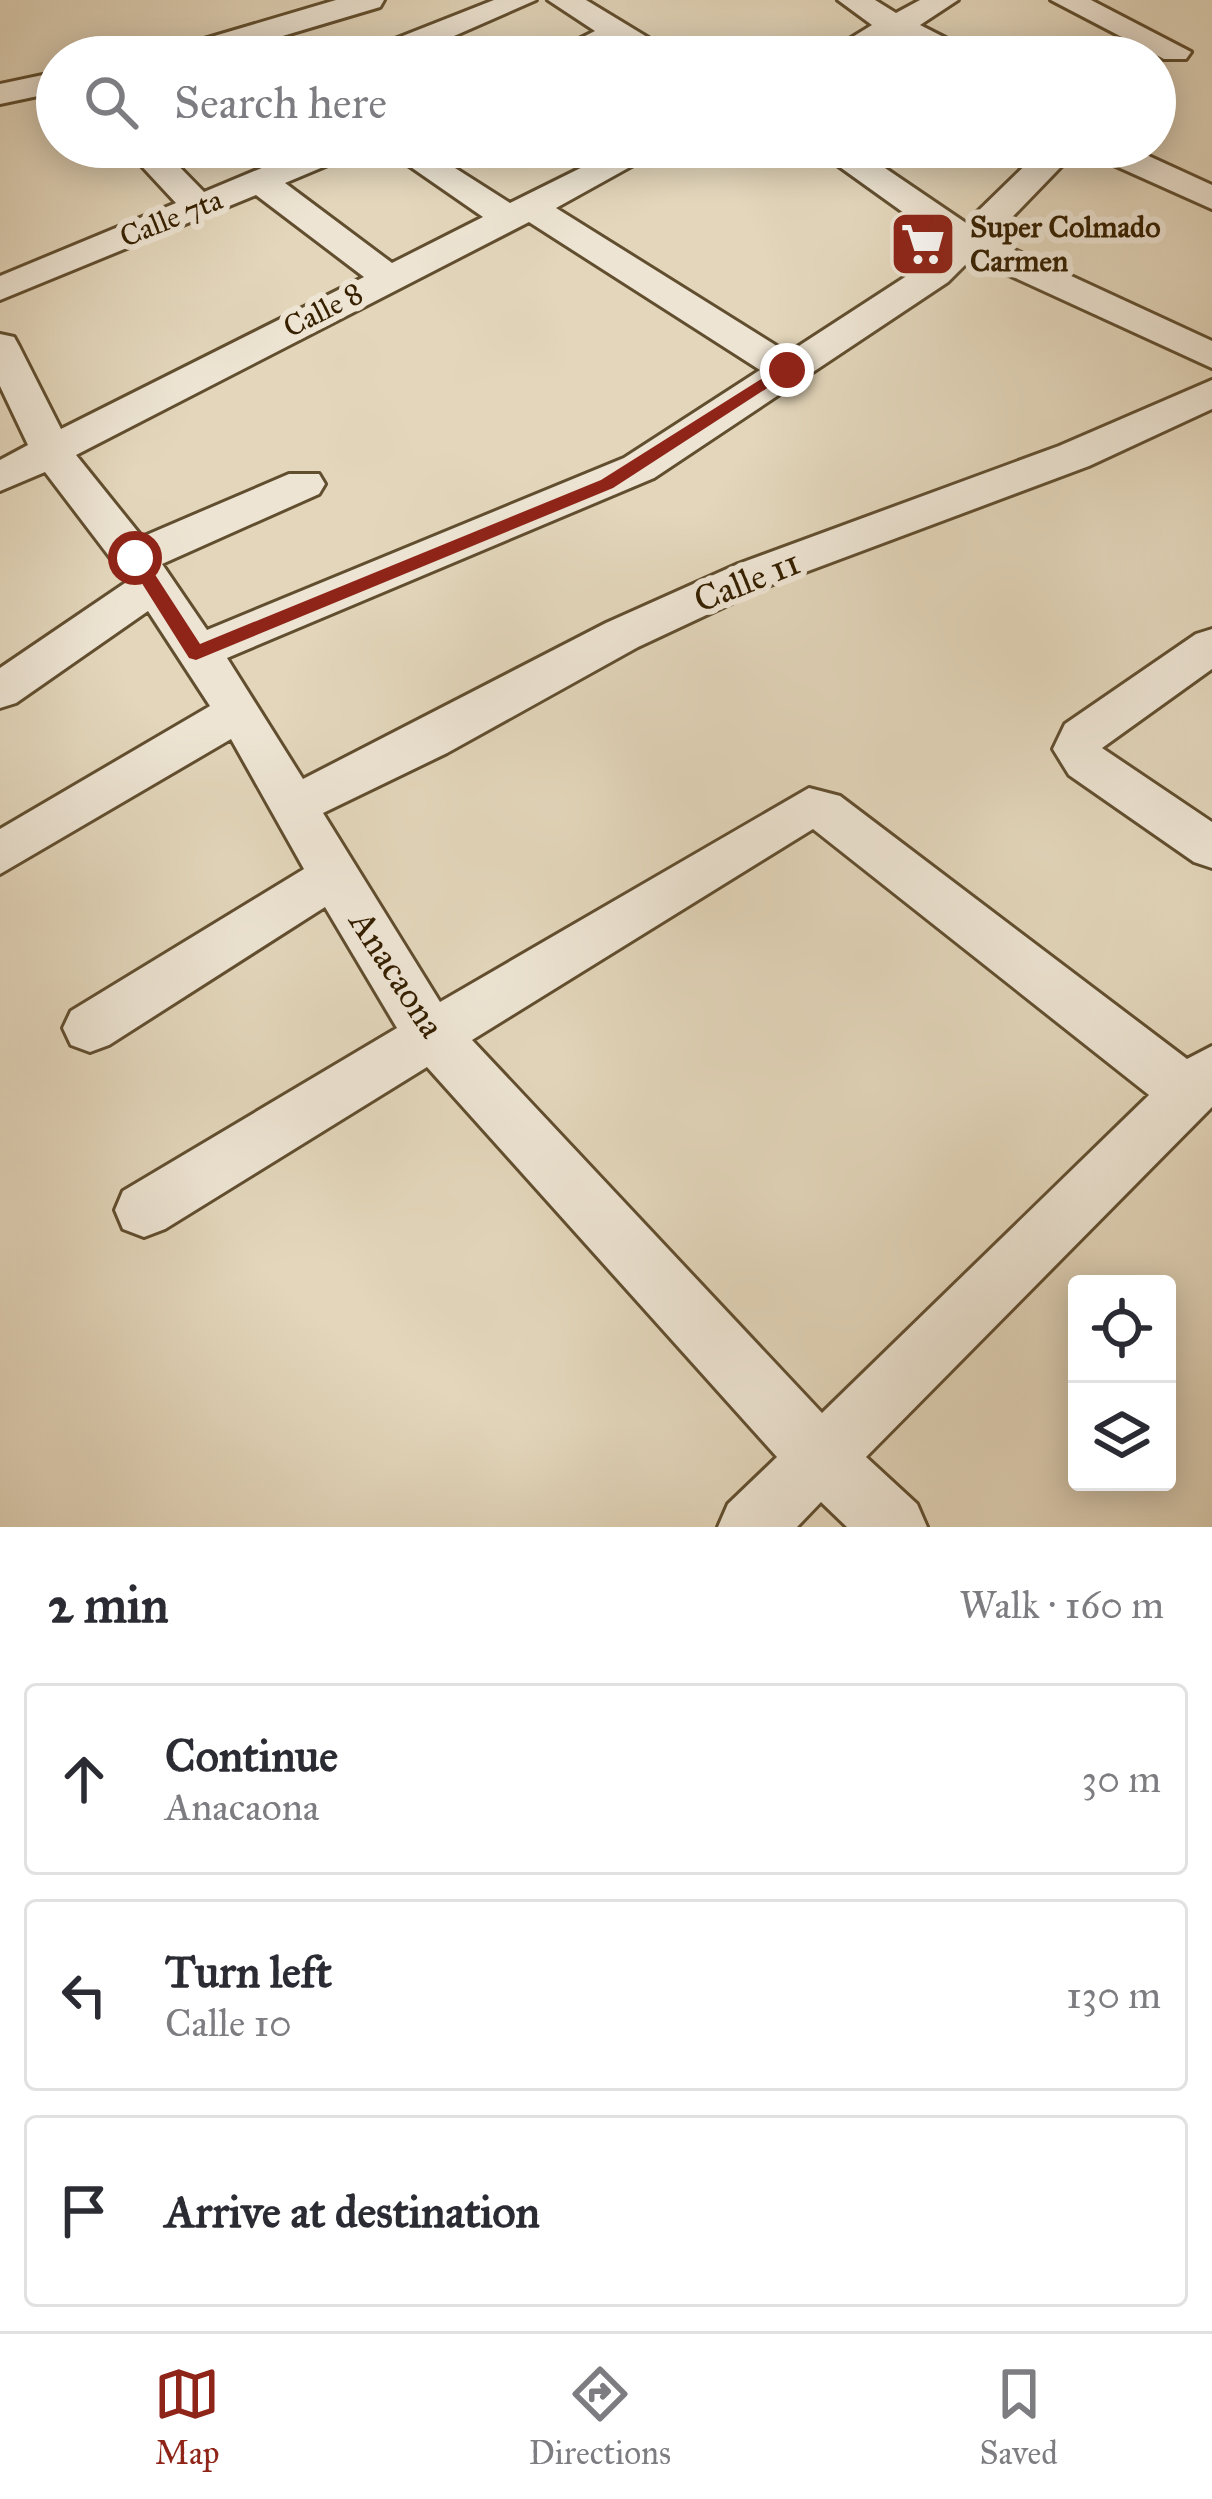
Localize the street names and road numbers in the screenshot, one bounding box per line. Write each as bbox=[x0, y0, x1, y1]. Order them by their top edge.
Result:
street label: Calle 7ta bbox=[114, 181, 228, 255]
street label: Calle 8 bbox=[277, 275, 369, 345]
street label: Calle 11 bbox=[688, 540, 806, 622]
street label: Anacaona bbox=[339, 901, 455, 1046]

